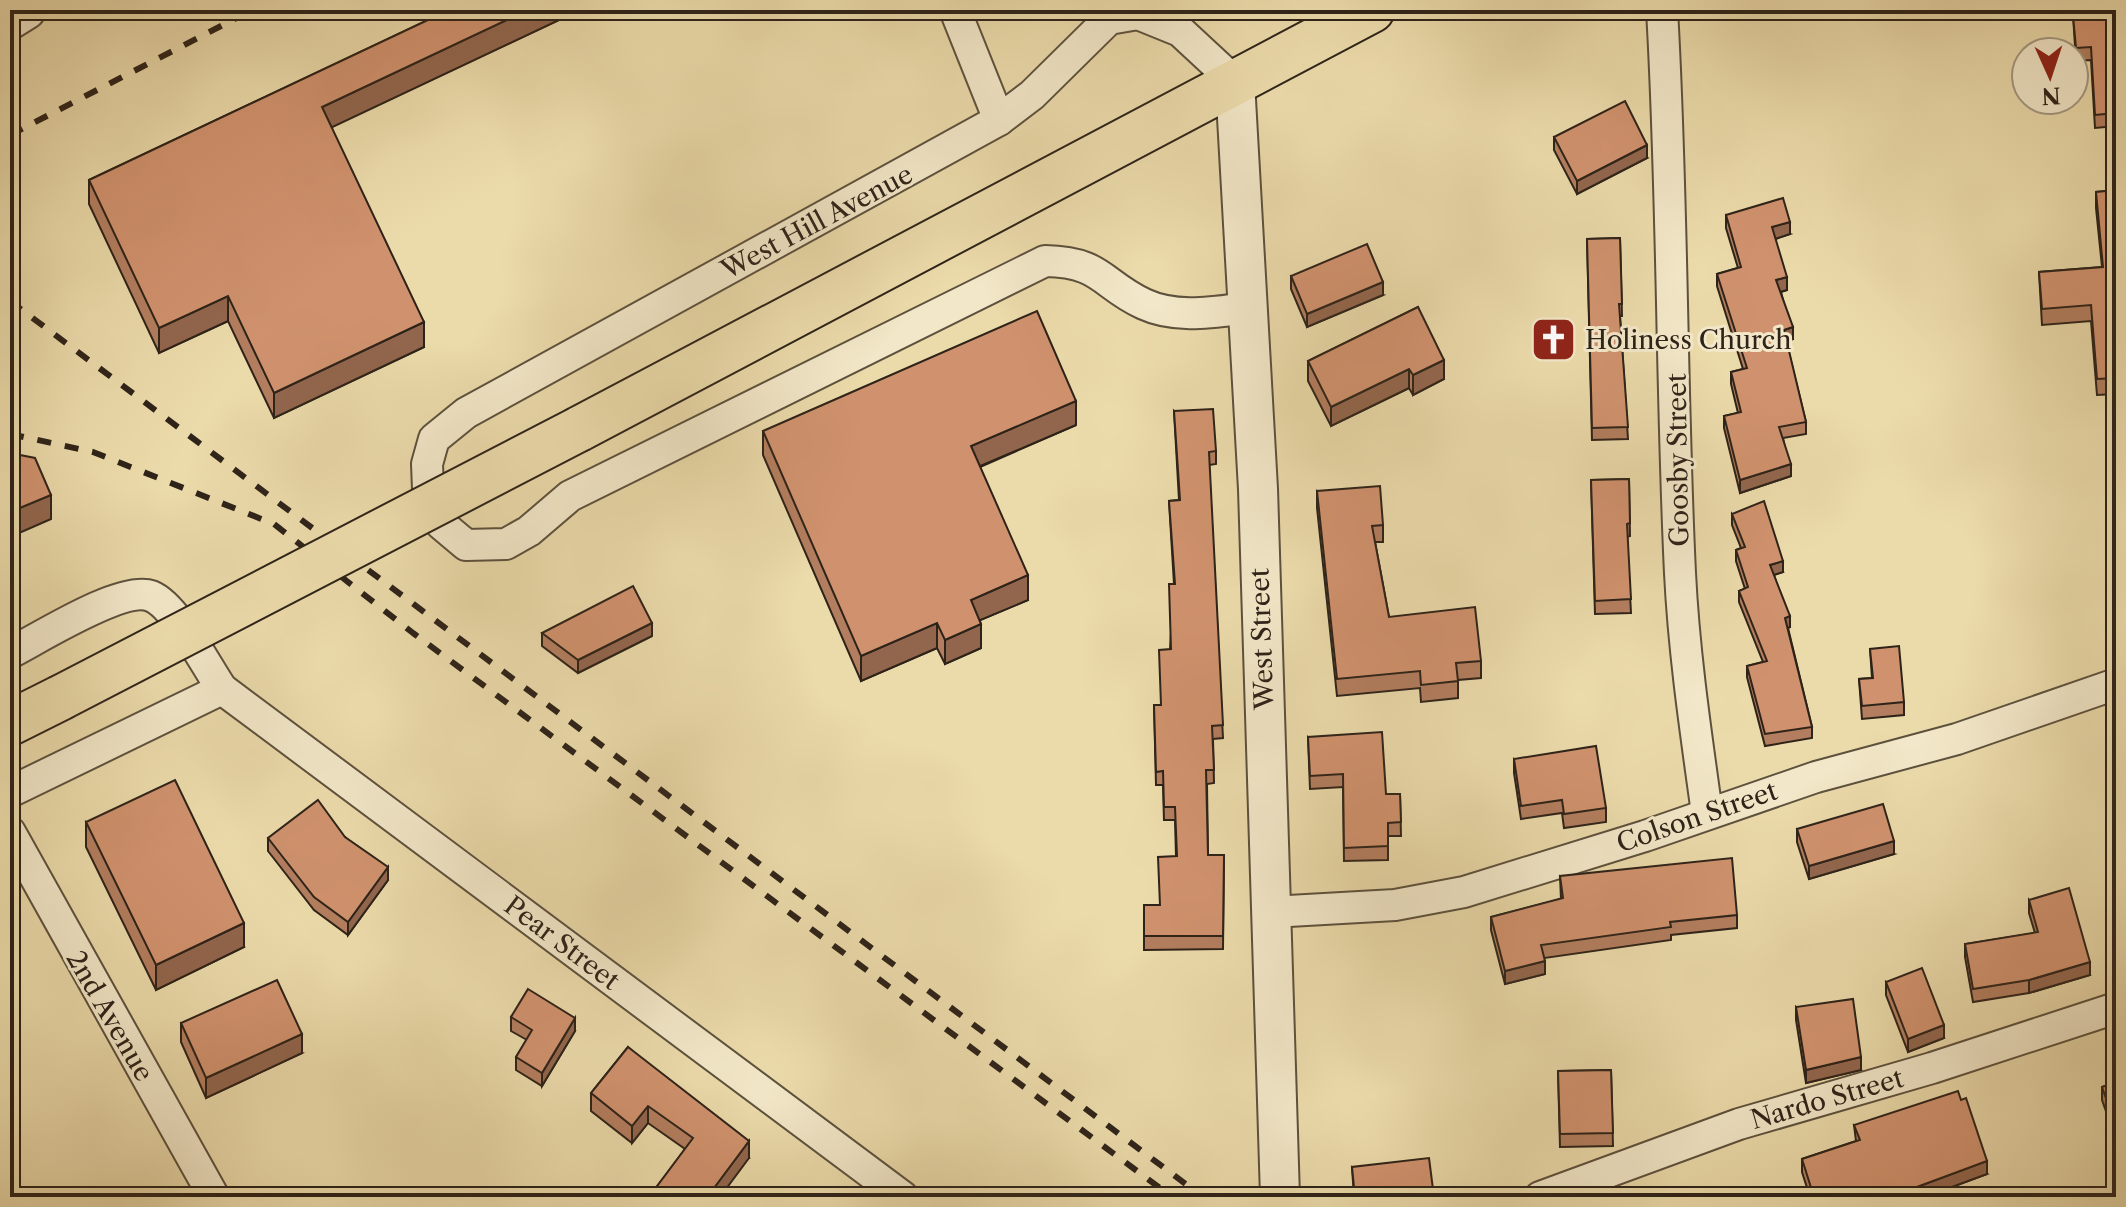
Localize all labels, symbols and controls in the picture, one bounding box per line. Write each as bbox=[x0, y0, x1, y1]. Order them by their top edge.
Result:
north arrow bbox=[2010, 36, 2090, 116]
text: N bbox=[2041, 81, 2061, 109]
street label: West Hill Avenue bbox=[715, 158, 918, 286]
church icon: Holiness Church bbox=[1530, 316, 1578, 364]
place label: Holiness Church bbox=[1585, 324, 1792, 356]
street label: Goosby Street bbox=[1660, 372, 1696, 547]
street label: West Street bbox=[1244, 567, 1280, 711]
street label: Colson Street bbox=[1612, 774, 1782, 859]
street label: Pear Street bbox=[498, 889, 627, 997]
street label: 2nd Avenue bbox=[60, 945, 160, 1087]
street label: Nardo Street bbox=[1747, 1062, 1908, 1136]

